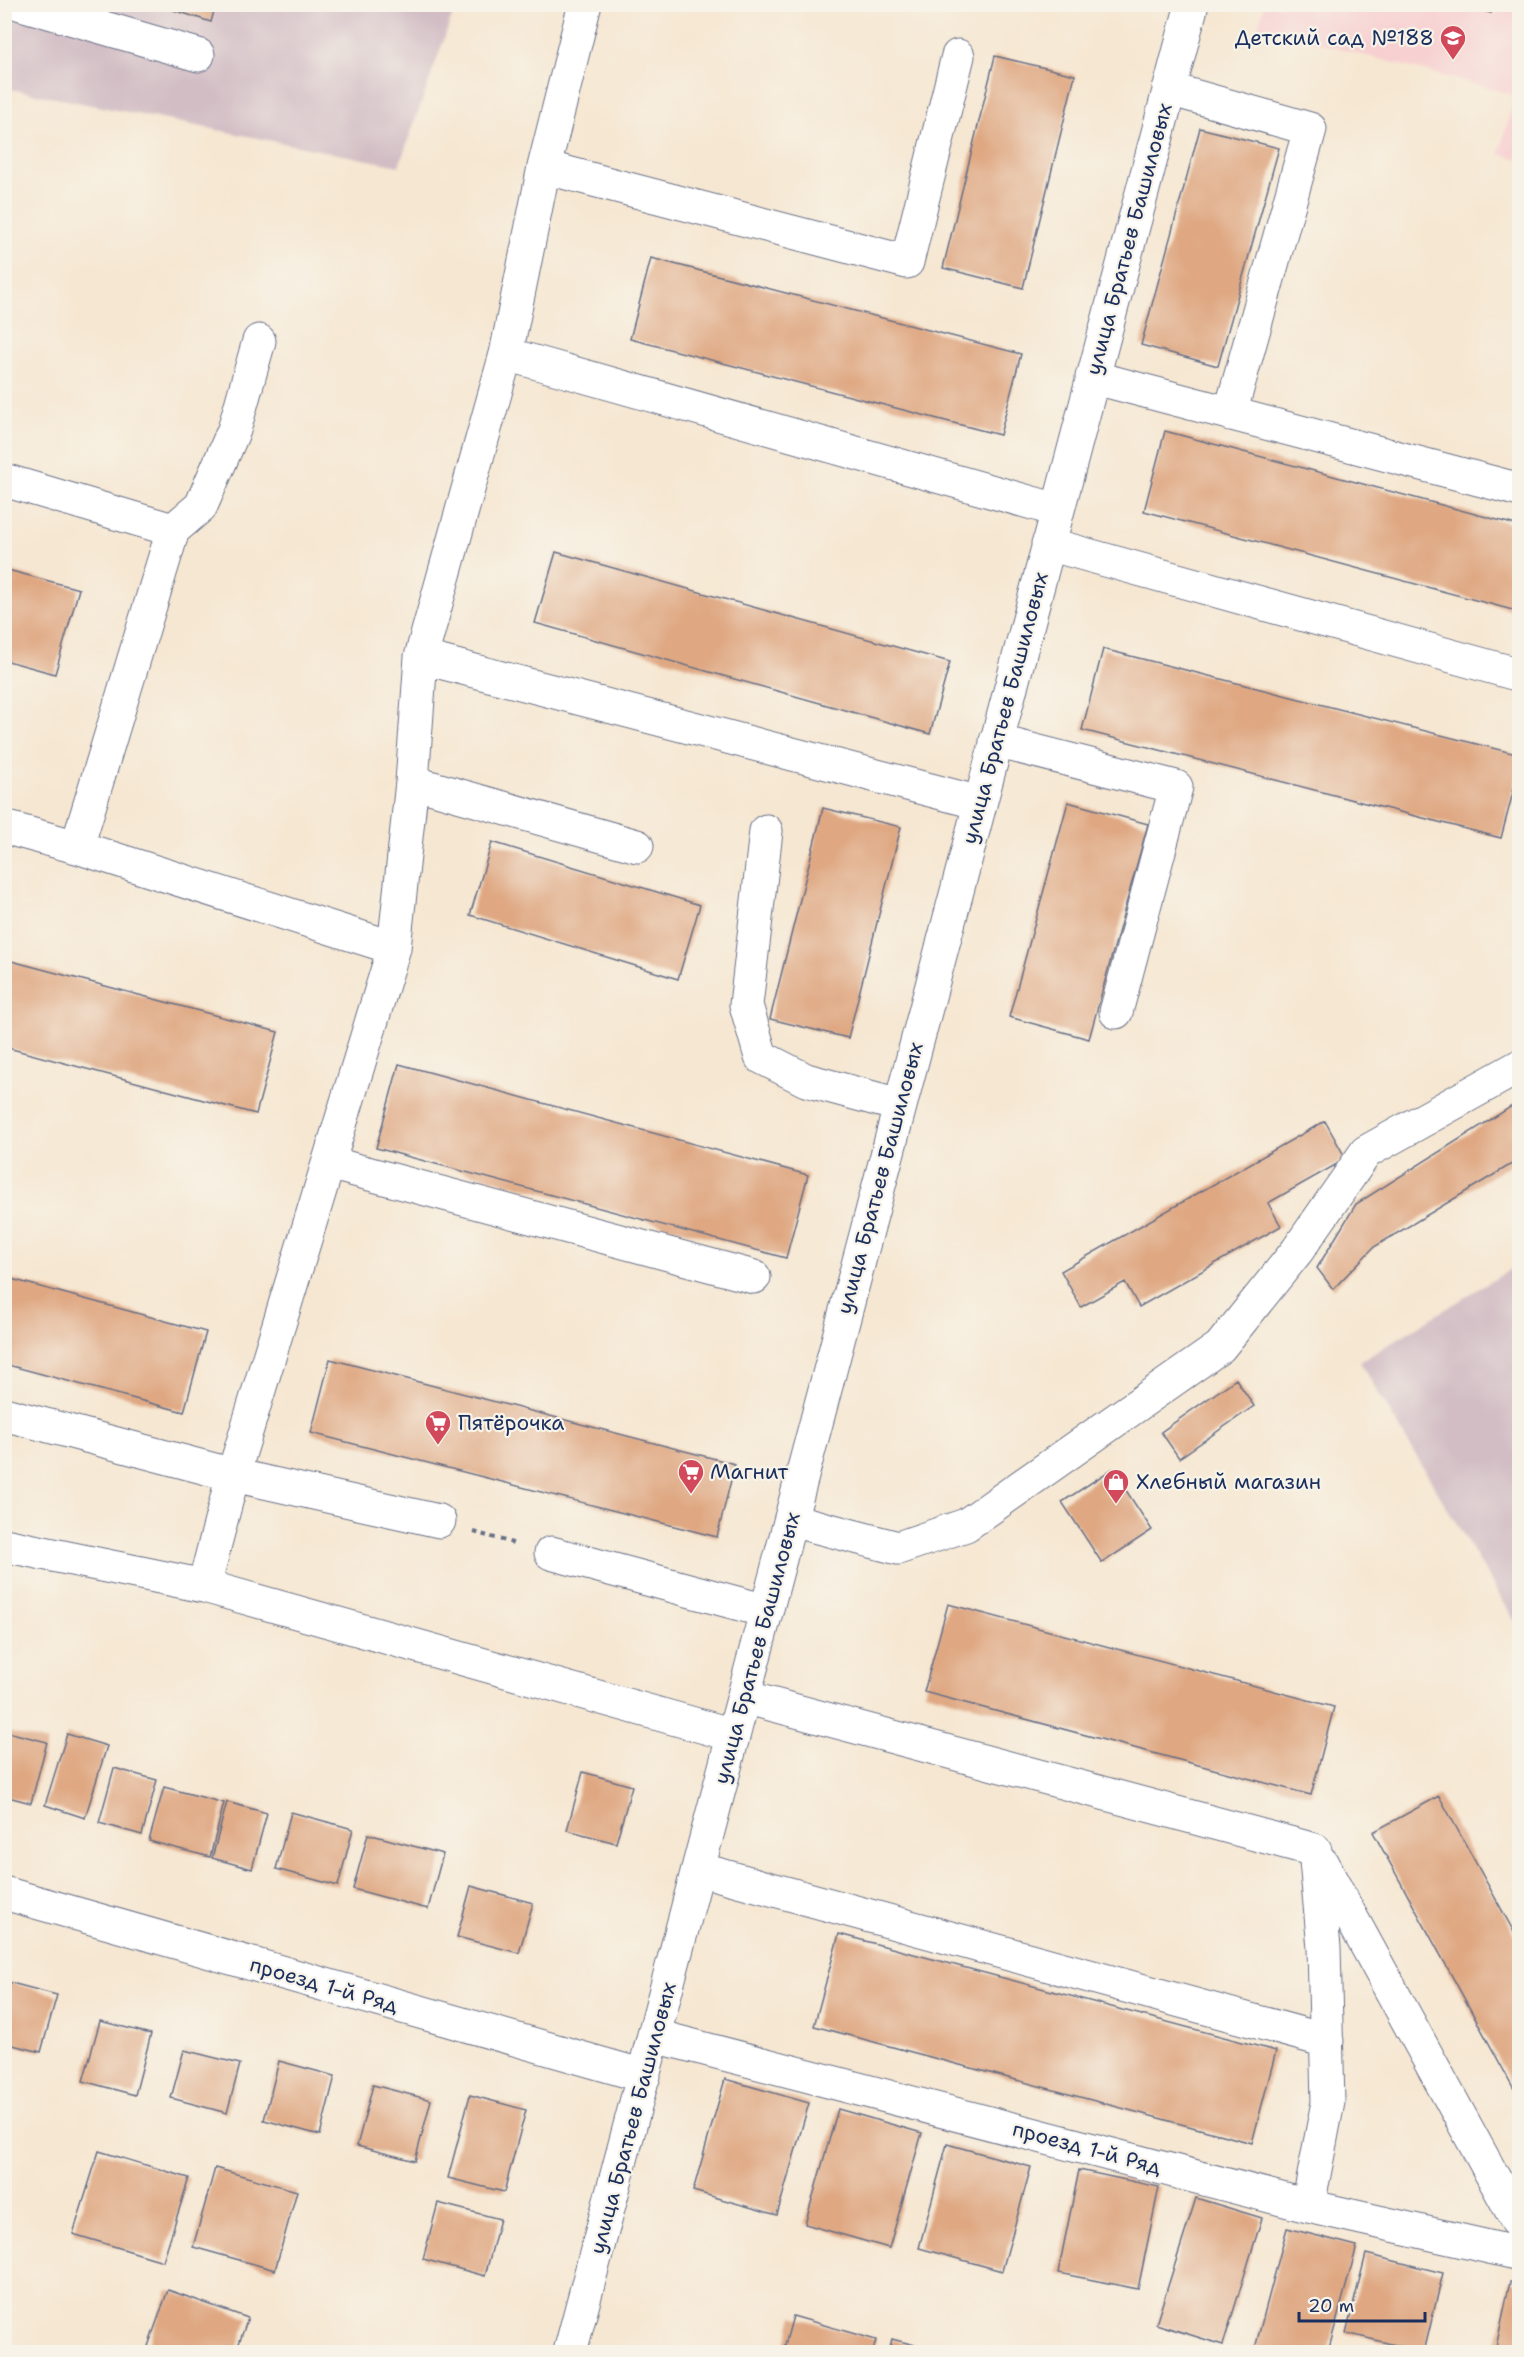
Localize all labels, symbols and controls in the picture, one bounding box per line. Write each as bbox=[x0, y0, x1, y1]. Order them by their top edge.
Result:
school or university icon: Детский сад №188 bbox=[1438, 23, 1468, 61]
place label: Детский сад №188 bbox=[1235, 24, 1434, 52]
street label: улица Братьев Башиловых bbox=[1079, 100, 1179, 378]
street label: улица Братьев Башиловых bbox=[955, 569, 1055, 847]
street label: улица Братьев Башиловых bbox=[830, 1039, 930, 1317]
supermarket icon: Пятёрочка bbox=[423, 1408, 453, 1446]
place label: Пятёрочка bbox=[458, 1409, 564, 1437]
supermarket icon: Магнит bbox=[676, 1457, 706, 1495]
place label: Магнит bbox=[710, 1458, 789, 1486]
shop icon: Хлебный магазин bbox=[1101, 1467, 1131, 1505]
place label: Хлебный магазин bbox=[1136, 1468, 1321, 1496]
street label: улица Братьев Башиловых bbox=[707, 1509, 807, 1787]
street label: проезд 1-й Ряд bbox=[247, 1950, 401, 2020]
street label: улица Братьев Башиловых bbox=[583, 1979, 683, 2257]
street label: проезд 1-й Ряд bbox=[1009, 2115, 1165, 2181]
scale bar bbox=[1299, 2285, 1425, 2323]
text: 20 m bbox=[1308, 2294, 1354, 2318]

